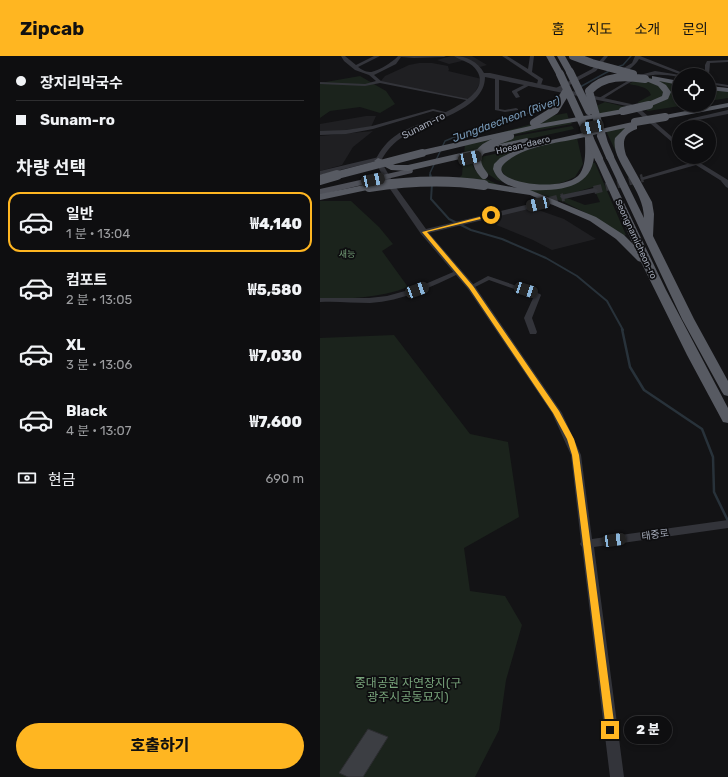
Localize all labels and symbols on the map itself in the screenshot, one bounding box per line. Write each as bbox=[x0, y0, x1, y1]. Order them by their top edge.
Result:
water label: Jungdaecheon (River) bbox=[451, 94, 562, 145]
street label: Sunam-ro bbox=[400, 110, 447, 142]
car bbox=[579, 119, 605, 135]
street label: Hoean-daero bbox=[495, 134, 551, 156]
car bbox=[457, 149, 483, 167]
car bbox=[360, 172, 386, 188]
car bbox=[525, 195, 551, 213]
street label: Seongnamicheon-ro bbox=[613, 198, 659, 280]
route start bbox=[482, 206, 500, 224]
park label: 새능 bbox=[339, 249, 355, 259]
car bbox=[404, 280, 430, 300]
car bbox=[513, 281, 539, 299]
street label: 태중로 bbox=[641, 527, 670, 543]
car bbox=[601, 532, 627, 548]
park label: 중대공원 자연장지(구 광주시공동묘지) bbox=[355, 676, 461, 704]
callout: 2 분 bbox=[624, 716, 672, 744]
route end bbox=[601, 721, 619, 739]

